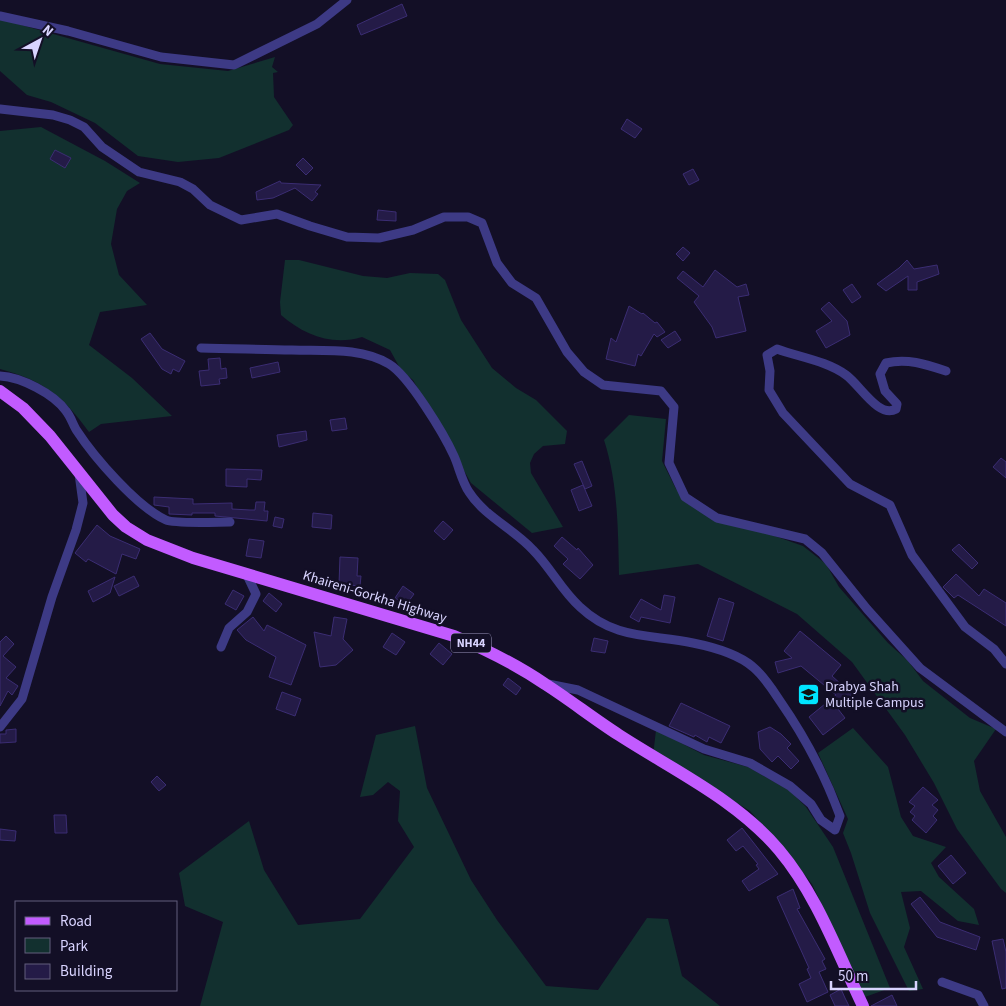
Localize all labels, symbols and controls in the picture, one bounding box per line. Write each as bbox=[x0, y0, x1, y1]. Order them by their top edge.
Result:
north arrow bbox=[15, 15, 65, 65]
text: N bbox=[38, 20, 58, 41]
street label: Khaireni-Gorkha Highway bbox=[300, 566, 450, 629]
road number: NH44 bbox=[451, 634, 491, 652]
place label: Drabya Shah Multiple Campus bbox=[825, 677, 924, 713]
school or university icon: Drabya Shah Multiple Campus bbox=[797, 682, 821, 706]
legend bbox=[15, 901, 178, 991]
text: Road bbox=[60, 911, 92, 932]
text: Park bbox=[60, 936, 89, 957]
scale bar bbox=[831, 958, 916, 990]
text: Building bbox=[60, 961, 113, 982]
text: 50 m bbox=[838, 966, 868, 987]

